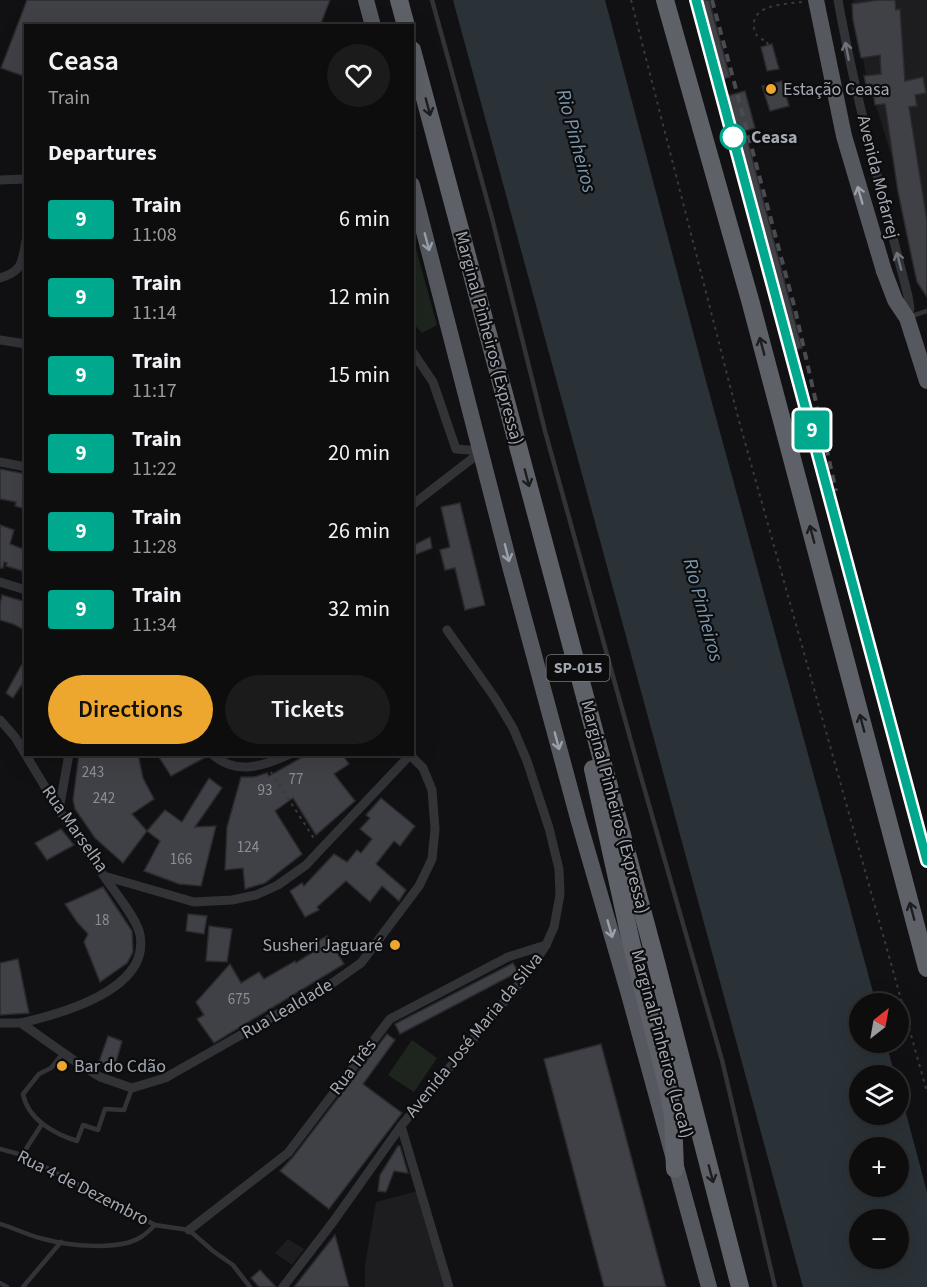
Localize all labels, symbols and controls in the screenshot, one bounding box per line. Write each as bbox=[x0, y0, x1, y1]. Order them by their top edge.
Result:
text: Ceasa bbox=[48, 41, 119, 81]
one-way arrow bbox=[841, 42, 852, 61]
button: heart bbox=[327, 44, 390, 107]
place label: Estação Ceasa bbox=[783, 77, 890, 102]
marker: Estação Ceasa bbox=[764, 82, 778, 96]
text: Train bbox=[48, 84, 90, 112]
water label: Rio Pinheiros bbox=[549, 86, 603, 196]
one-way arrow bbox=[422, 97, 434, 116]
street label: Avenida Mofarrej bbox=[851, 113, 905, 241]
marker: Ceasa bbox=[720, 124, 746, 150]
place label: Ceasa bbox=[751, 125, 798, 150]
text: Departures bbox=[48, 137, 157, 169]
one-way arrow bbox=[854, 186, 866, 205]
text: Train bbox=[132, 189, 182, 221]
text: 6 min bbox=[339, 203, 390, 235]
text: 9 bbox=[75, 204, 87, 234]
text: 11:08 bbox=[132, 221, 177, 249]
street label: Marginal Pinheiros (Expressa) bbox=[448, 228, 530, 448]
one-way arrow bbox=[422, 232, 434, 251]
one-way arrow bbox=[893, 252, 904, 271]
text: Train bbox=[132, 267, 182, 299]
text: 12 min bbox=[328, 281, 390, 313]
text: 9 bbox=[75, 282, 87, 312]
text: 11:14 bbox=[132, 299, 177, 327]
one-way arrow bbox=[756, 336, 768, 355]
text: Train bbox=[132, 345, 182, 377]
text: 15 min bbox=[328, 359, 390, 391]
text: 9 bbox=[75, 360, 87, 390]
text: 11:17 bbox=[132, 377, 177, 405]
line badge: 9 bbox=[792, 410, 832, 450]
text: 9 bbox=[806, 415, 818, 445]
text: Train bbox=[132, 423, 182, 455]
text: 20 min bbox=[328, 437, 390, 469]
text: 9 bbox=[75, 438, 87, 468]
text: 11:22 bbox=[132, 455, 177, 483]
one-way arrow bbox=[521, 468, 533, 487]
text: Train bbox=[132, 501, 182, 533]
text: 26 min bbox=[328, 515, 390, 547]
text: 9 bbox=[75, 516, 87, 546]
one-way arrow bbox=[806, 525, 818, 544]
text: 11:28 bbox=[132, 533, 177, 561]
one-way arrow bbox=[502, 543, 514, 562]
water label: Rio Pinheiros bbox=[676, 555, 730, 665]
text: Train bbox=[132, 579, 182, 611]
text: 32 min bbox=[328, 593, 390, 625]
text: 9 bbox=[75, 594, 87, 624]
text: 11:34 bbox=[132, 611, 177, 639]
road number: SP-015 bbox=[546, 655, 610, 681]
button: Directions bbox=[48, 675, 213, 744]
button: Tickets bbox=[225, 675, 390, 744]
street label: Marginal Pinheiros (Expressa) bbox=[574, 697, 656, 917]
one-way arrow bbox=[856, 714, 867, 733]
one-way arrow bbox=[552, 731, 564, 750]
house number: 243 bbox=[82, 762, 104, 783]
house number: 77 bbox=[289, 769, 303, 790]
street label: Rua Marselha bbox=[36, 780, 114, 878]
house number: 93 bbox=[258, 780, 272, 801]
house number: 242 bbox=[93, 788, 115, 809]
house number: 124 bbox=[237, 837, 260, 858]
house number: 166 bbox=[170, 849, 192, 870]
one-way arrow bbox=[906, 902, 917, 921]
house number: 18 bbox=[95, 910, 109, 931]
one-way arrow bbox=[605, 919, 616, 938]
place label: Susheri Jaguaré bbox=[262, 933, 383, 958]
marker: Susheri Jaguaré bbox=[388, 938, 402, 952]
street label: Avenida José Maria da Silva bbox=[399, 947, 549, 1123]
street label: Marginal Pinheiros (Local) bbox=[625, 947, 699, 1141]
street label: Rua Lealdade bbox=[237, 973, 337, 1045]
house number: 675 bbox=[228, 989, 250, 1010]
north arrow bbox=[849, 993, 909, 1053]
map controls bbox=[849, 993, 909, 1269]
street label: Rua Três bbox=[324, 1034, 382, 1100]
place label: Bar do Cdão bbox=[74, 1054, 166, 1079]
marker: Bar do Cdão bbox=[55, 1059, 69, 1073]
button: layers bbox=[849, 1065, 909, 1125]
button: + bbox=[849, 1137, 909, 1197]
street label: Rua 4 de Dezembro bbox=[13, 1144, 153, 1232]
one-way arrow bbox=[706, 1164, 717, 1183]
button: − bbox=[849, 1209, 909, 1269]

